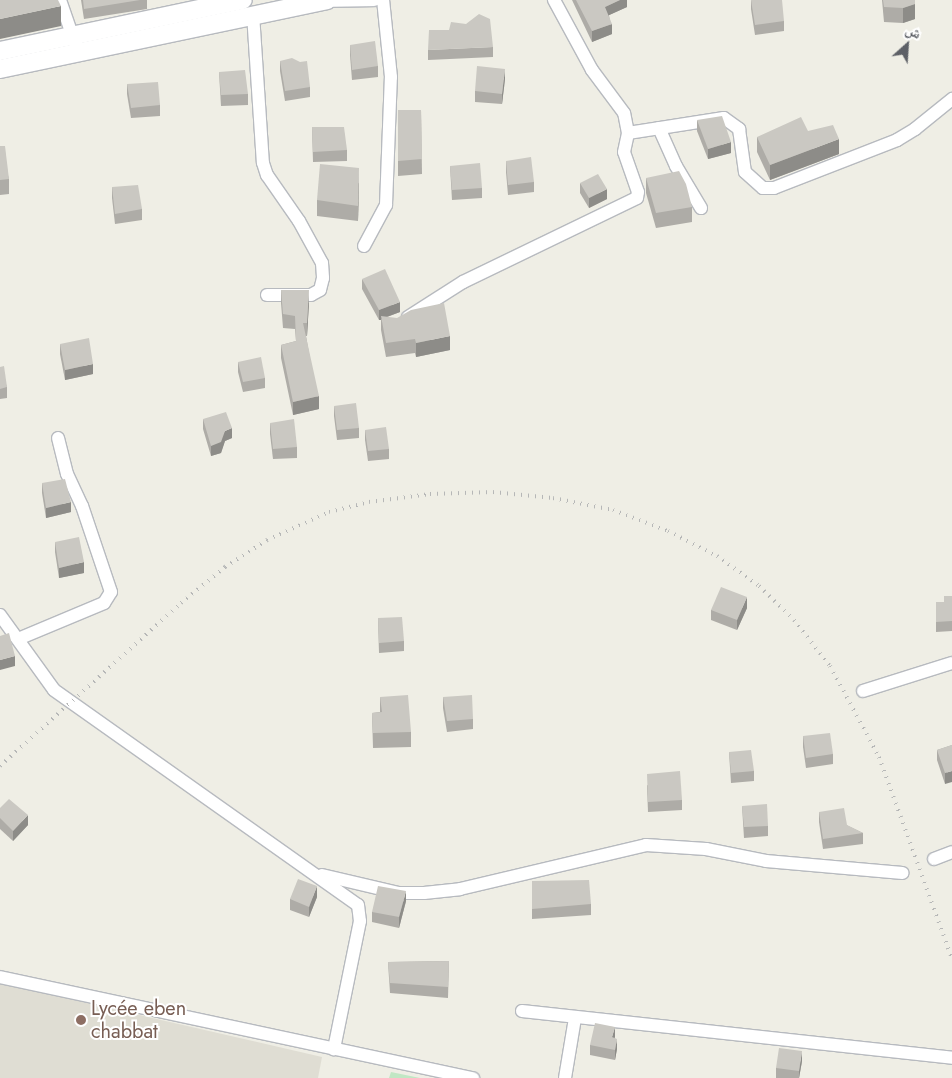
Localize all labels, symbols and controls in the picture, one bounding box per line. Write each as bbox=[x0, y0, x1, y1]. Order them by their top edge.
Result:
text: ش bbox=[903, 19, 925, 44]
north arrow bbox=[882, 20, 932, 70]
place label: Lycée eben chabbat bbox=[91, 996, 186, 1043]
marker: Lycée eben chabbat bbox=[75, 1014, 87, 1026]

